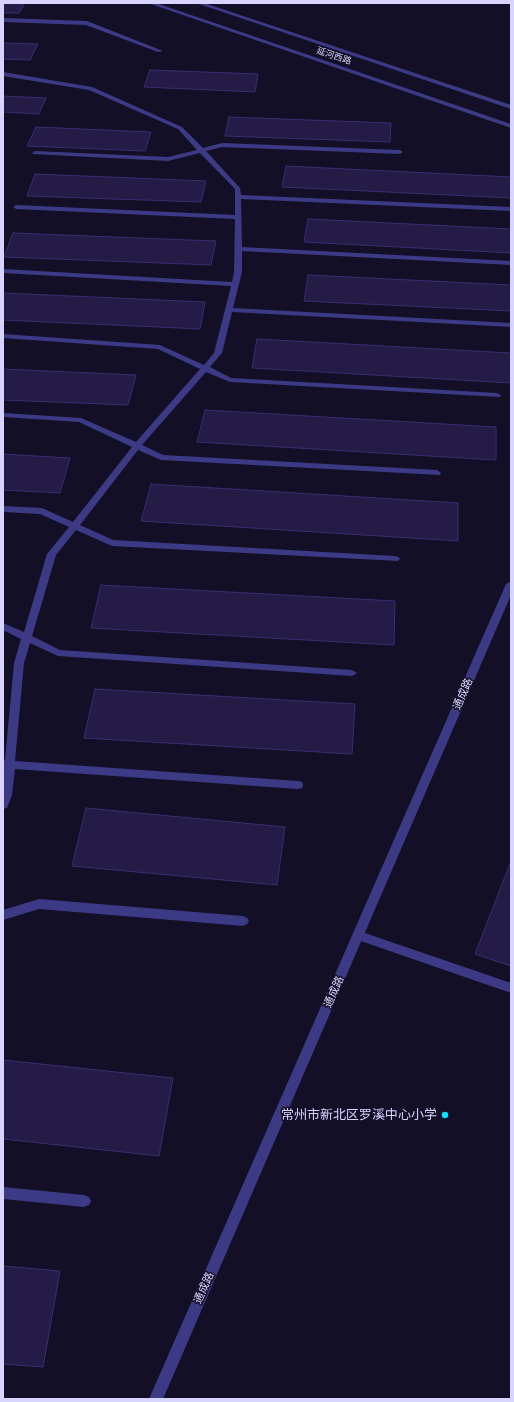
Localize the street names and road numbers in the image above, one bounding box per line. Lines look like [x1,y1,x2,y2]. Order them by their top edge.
street label: 延河西路 [315,45,353,67]
street label: 通成路 [450,676,476,712]
street label: 通成路 [321,974,347,1010]
street label: 通成路 [191,1270,217,1306]

